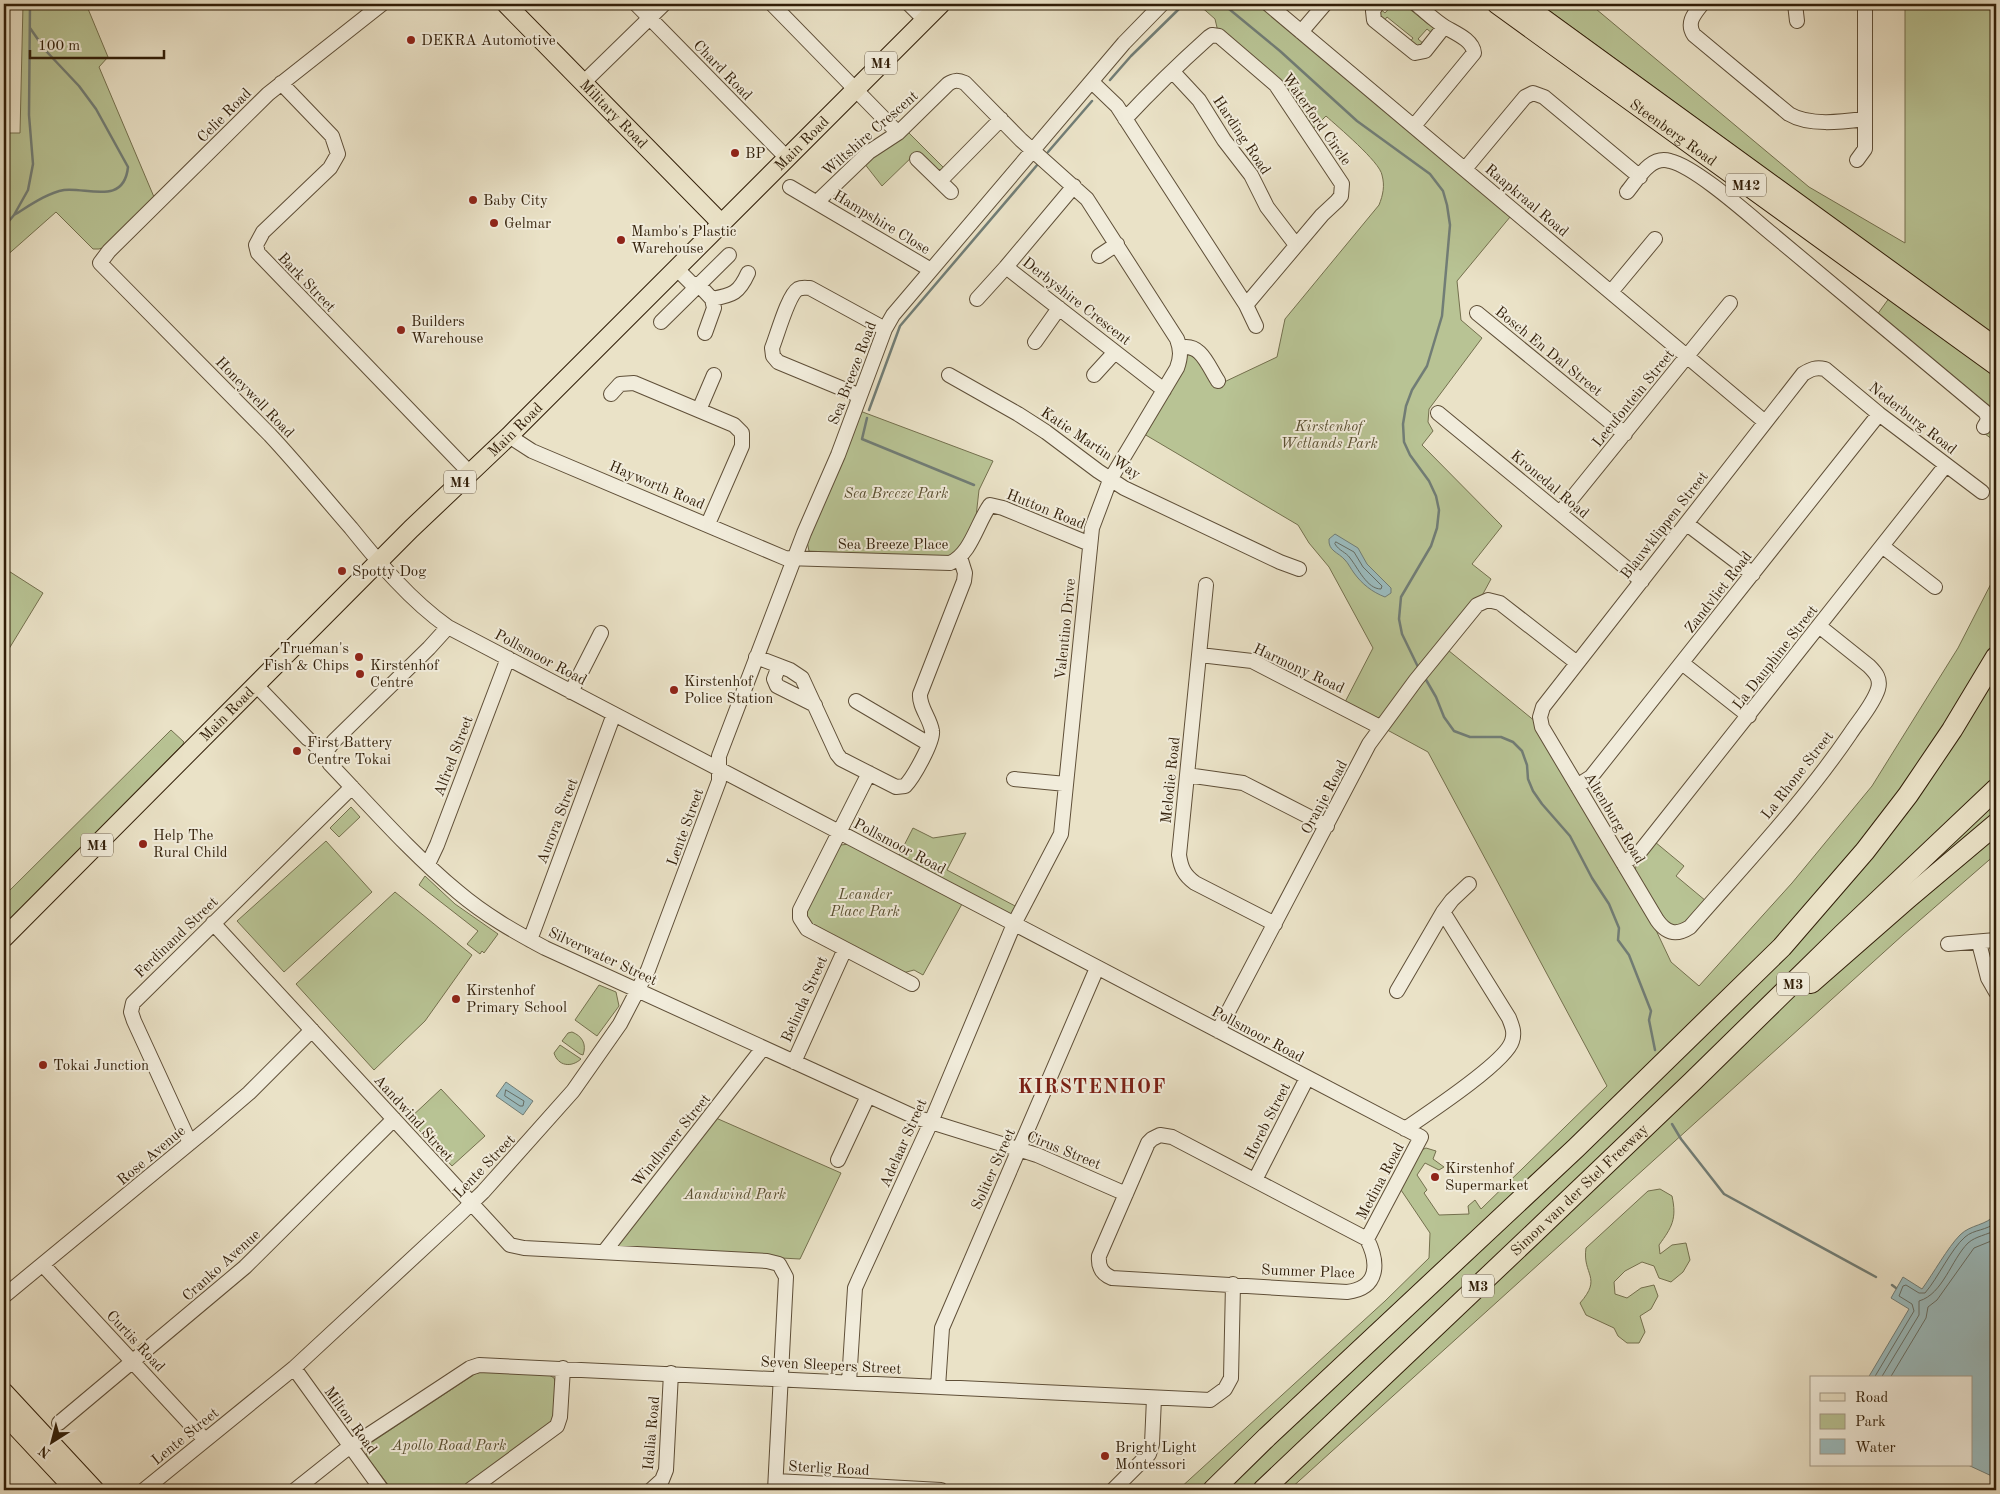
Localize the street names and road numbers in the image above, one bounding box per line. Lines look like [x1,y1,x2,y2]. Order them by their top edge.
street label: Chard Road [690,38,754,104]
road number: M4 [865,52,897,74]
street label: Waterford Circle [1278,71,1353,169]
street label: Military Road [576,78,650,152]
street label: Celie Road [195,86,255,146]
street label: Wiltshire Crescent [820,89,922,180]
street label: Harding Road [1209,94,1273,178]
street label: Steenberg Road [1626,97,1719,170]
street label: Main Road [773,114,833,174]
street label: Raapkraal Road [1481,162,1571,240]
road number: M42 [1726,174,1766,196]
street label: Hampshire Close [830,189,932,258]
street label: Bark Street [274,251,338,315]
street label: Derbyshire Crescent [1019,255,1133,349]
street label: Bosch En Dal Street [1492,304,1604,400]
street label: Sea Breeze Road [827,320,880,427]
street label: Leeufontein Street [1590,347,1678,451]
street label: Honeywell Road [212,355,296,441]
street label: Nederburg Road [1865,380,1959,458]
street label: Main Road [486,401,546,460]
street label: Katie Martin Way [1038,405,1143,483]
street label: Kronedal Road [1507,448,1591,522]
street label: Hayworth Road [606,459,707,513]
street label: Blauwklippen Street [1619,469,1712,582]
road number: M4 [444,471,476,494]
street label: Hutton Road [1004,488,1087,533]
street label: Sea Breeze Place [838,538,949,553]
street label: Zandvliet Road [1683,549,1756,637]
street label: Valentino Drive [1054,578,1079,681]
street label: La Dauphine Street [1731,603,1821,713]
street label: Pollsmoor Road [492,628,589,689]
street label: Harmony Road [1251,642,1346,697]
street label: Main Road [198,685,258,745]
street label: Alfred Street [432,714,477,799]
street label: La Rhone Street [1759,729,1837,823]
street label: Melodie Road [1159,736,1184,824]
street label: Oranje Road [1300,758,1351,837]
street label: Altenburg Road [1581,771,1647,867]
street label: Aurora Street [535,777,582,867]
street label: Lente Street [665,787,707,868]
street label: Pollsmoor Road [851,817,948,878]
road number: M4 [81,834,113,856]
street label: Ferdinand Street [132,895,222,981]
street label: Silverwater Street [545,926,659,989]
street label: Belinda Street [780,954,831,1045]
road number: M3 [1777,972,1809,996]
street label: Pollsmoor Road [1209,1005,1306,1066]
street label: Aandwind Street [370,1073,455,1165]
street label: Horeb Street [1243,1081,1294,1162]
street label: Windhover Street [630,1092,714,1190]
street label: Adelaar Street [878,1097,931,1190]
street label: Simon van der Stel Freeway [1509,1122,1652,1260]
street label: Rose Avenue [115,1124,189,1189]
street label: Soliter Street [970,1127,1019,1212]
street label: Cirus Street [1024,1130,1103,1173]
street label: Lente Street [451,1133,519,1201]
street label: Medina Road [1355,1141,1408,1223]
street label: Cranko Avenue [180,1227,264,1305]
street label: Summer Place [1261,1263,1355,1282]
road number: M3 [1462,1274,1494,1298]
street label: Curtis Road [103,1309,167,1376]
street label: Seven Sleepers Street [760,1355,902,1378]
street label: Milton Road [320,1384,379,1457]
street label: Idalia Road [642,1395,663,1471]
street label: Lente Street [150,1406,222,1469]
street label: Sterlig Road [788,1460,870,1479]

